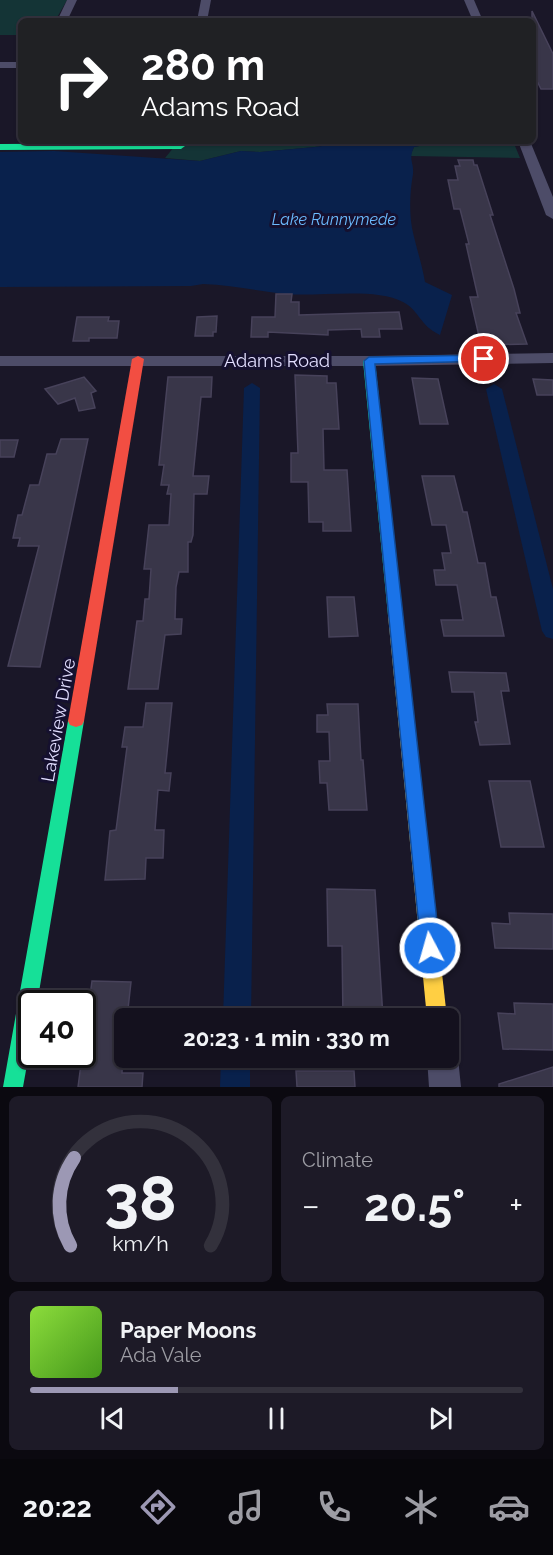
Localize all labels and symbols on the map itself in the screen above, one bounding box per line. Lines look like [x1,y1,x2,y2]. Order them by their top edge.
water label: Lake Runnymede [272,210,397,229]
pin [458,333,509,384]
street label: Adams Road [224,350,330,371]
street label: Lakeview Drive [37,656,79,783]
position arrow [398,916,462,980]
speed limit sign: 40 [18,990,96,1068]

